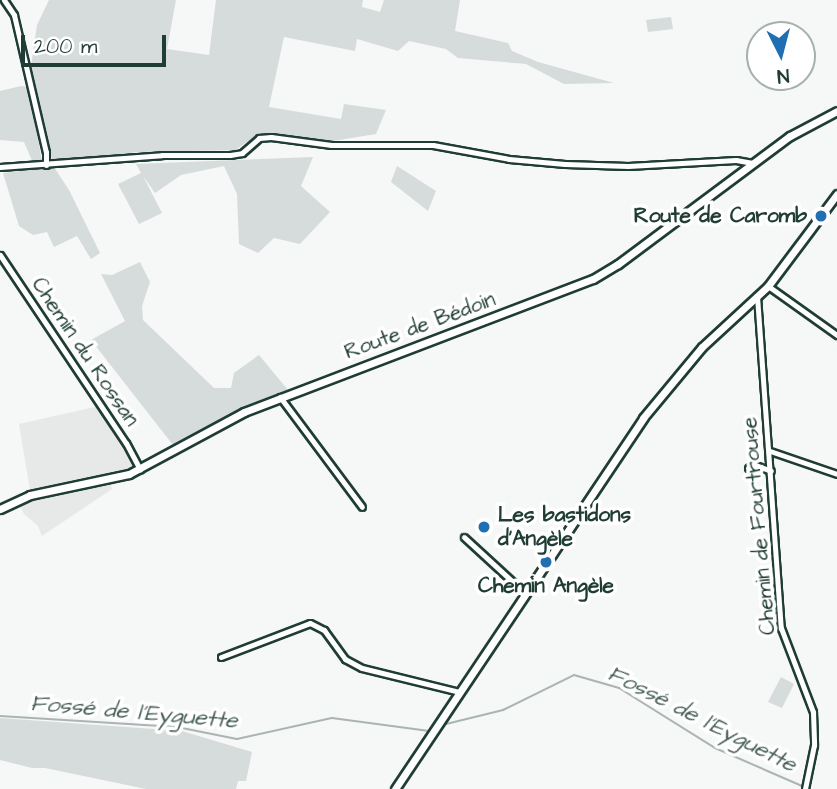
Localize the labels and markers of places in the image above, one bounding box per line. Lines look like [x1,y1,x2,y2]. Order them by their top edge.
place label: Route de Caromb [634,203,807,229]
marker: Route de Caromb [813,208,829,224]
place label: Les bastidons d'Angèle [498,502,631,552]
marker: Les bastidons d'Angèle [476,519,492,535]
marker: Chemin Angèle [538,554,554,570]
place label: Chemin Angèle [478,573,614,599]

